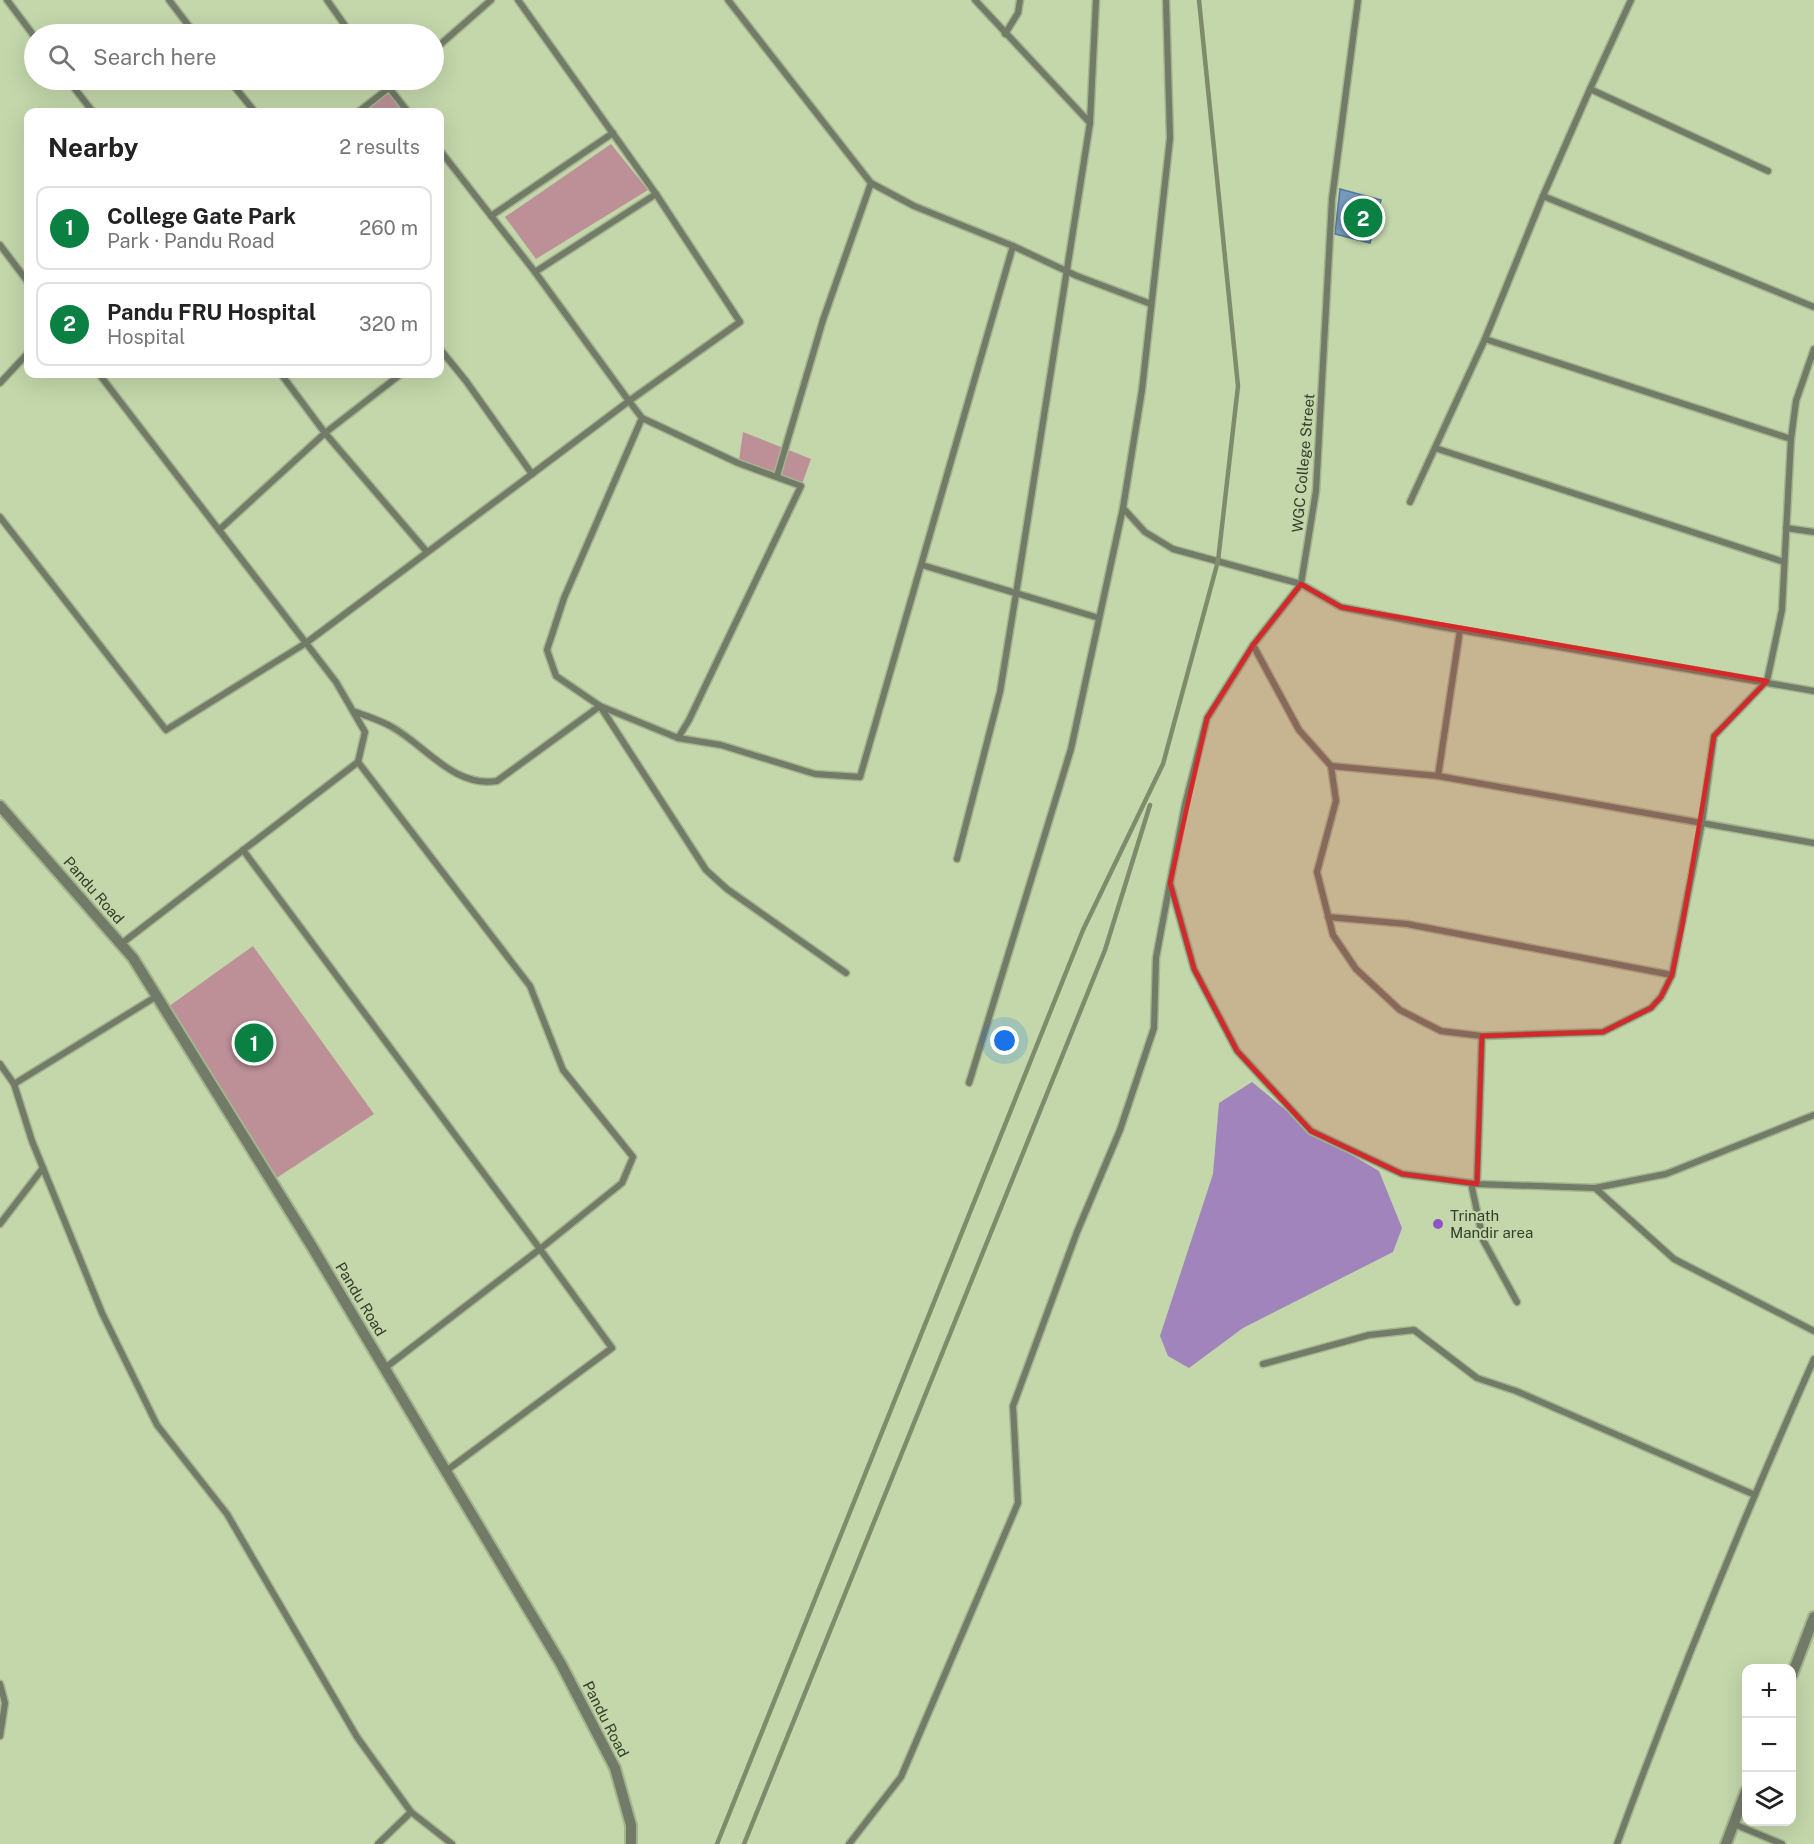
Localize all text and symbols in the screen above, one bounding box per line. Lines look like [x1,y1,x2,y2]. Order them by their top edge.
search box [24,24,444,90]
icon: search [45,41,78,74]
text: Search here [93,44,217,70]
text: Nearby [48,132,138,163]
text: 2 results [339,135,420,159]
pin: 2 [1344,196,1382,240]
text: College Gate Park [107,203,296,229]
text: 1 [65,216,74,240]
text: 260 m [359,216,418,240]
text: Park · Pandu Road [107,229,275,253]
text: Pandu FRU Hospital [107,299,316,325]
text: 2 [63,312,76,336]
text: 320 m [359,312,418,336]
text: Hospital [107,325,185,349]
street label: WGC College Street [1288,393,1318,533]
street label: Pandu Road [60,853,128,927]
pin: 1 [234,1020,274,1066]
your location [990,1026,1019,1055]
place label: Trinath Mandir area [1450,1207,1533,1241]
marker: Trinath Mandir area [1431,1217,1445,1231]
street label: Pandu Road [332,1259,390,1339]
map controls [1742,1664,1796,1826]
button: + [1742,1664,1796,1718]
street label: Pandu Road [580,1678,632,1760]
button: − [1742,1718,1796,1772]
button: layers [1742,1772,1796,1826]

